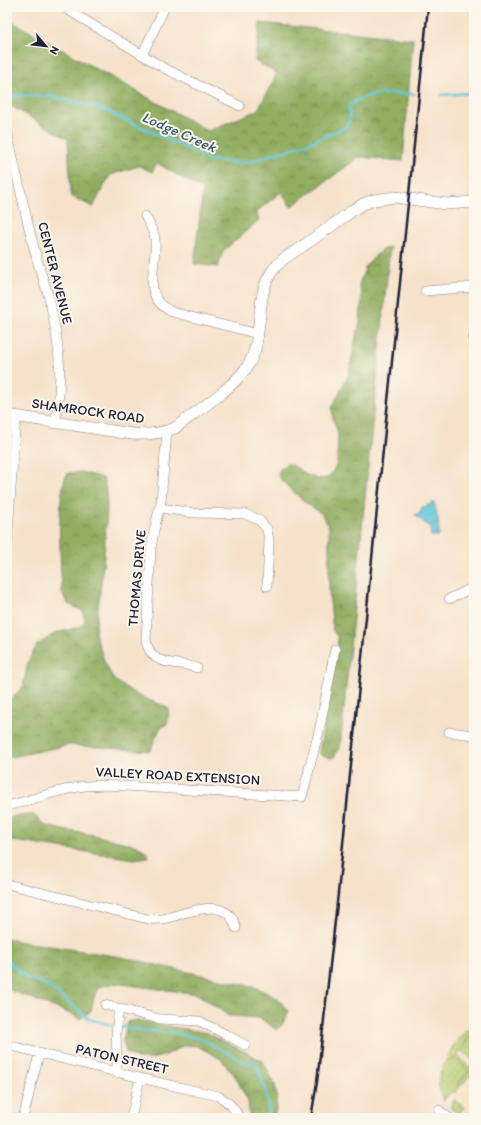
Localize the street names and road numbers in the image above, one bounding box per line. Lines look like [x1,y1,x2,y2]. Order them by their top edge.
street label: CENTER AVENUE [34,220,76,326]
street label: SHAMROCK ROAD [31,395,146,427]
street label: THOMAS DRIVE [124,529,150,627]
street label: VALLEY ROAD EXTENSION [95,763,261,789]
street label: PATON STREET [74,1040,170,1078]

